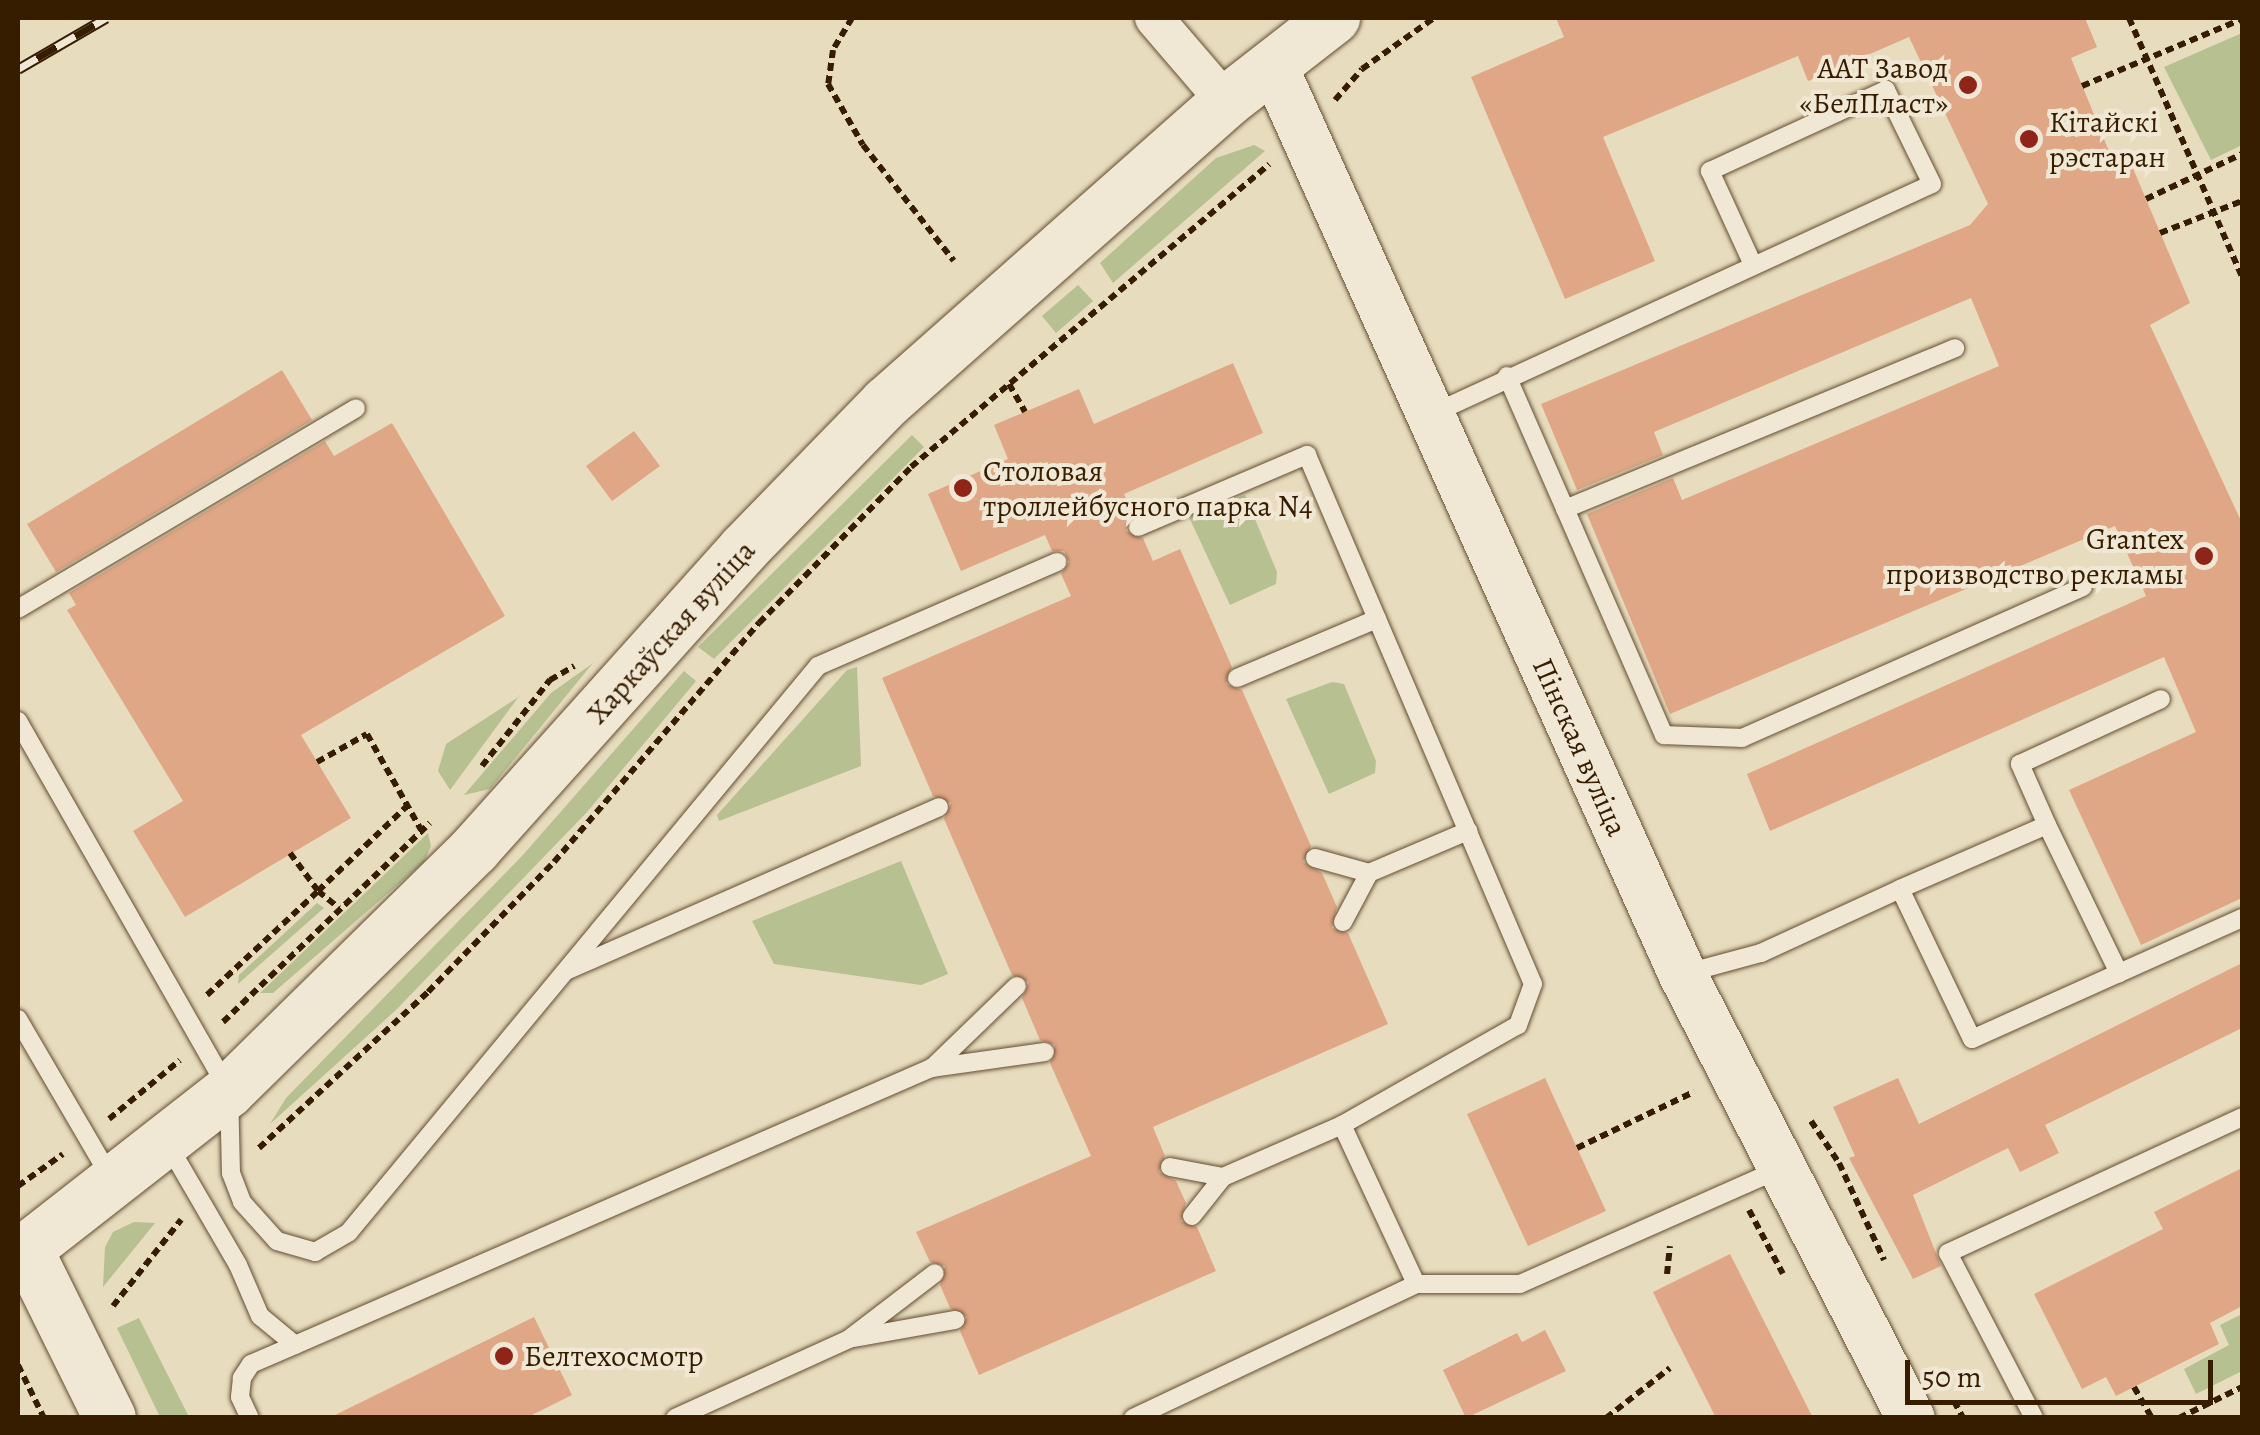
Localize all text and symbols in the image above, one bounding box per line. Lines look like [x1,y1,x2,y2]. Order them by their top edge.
place label: ААТ Завод «БелПласт» [1800,50,1948,120]
marker: ААТ Завод «БелПласт» [1957,74,1979,96]
place label: Кітайскі рэстаран [2049,104,2166,174]
marker: Кітайскі рэстаран [2018,128,2040,150]
place label: Столовая троллейбусного парка N4 [983,453,1313,524]
marker: Столовая троллейбусного парка N4 [952,477,974,499]
place label: Grantex производство рекламы [1886,521,2184,592]
street label: Харкаўская вуліца [579,533,763,731]
marker: Grantex производство рекламы [2193,545,2215,567]
street label: Пінская вуліца [1525,652,1635,842]
place label: Белтехосмотр [524,1338,704,1374]
scale bar [1910,1340,2218,1402]
marker: Белтехосмотр [493,1345,515,1367]
text: 50 m [1922,1357,1982,1397]

